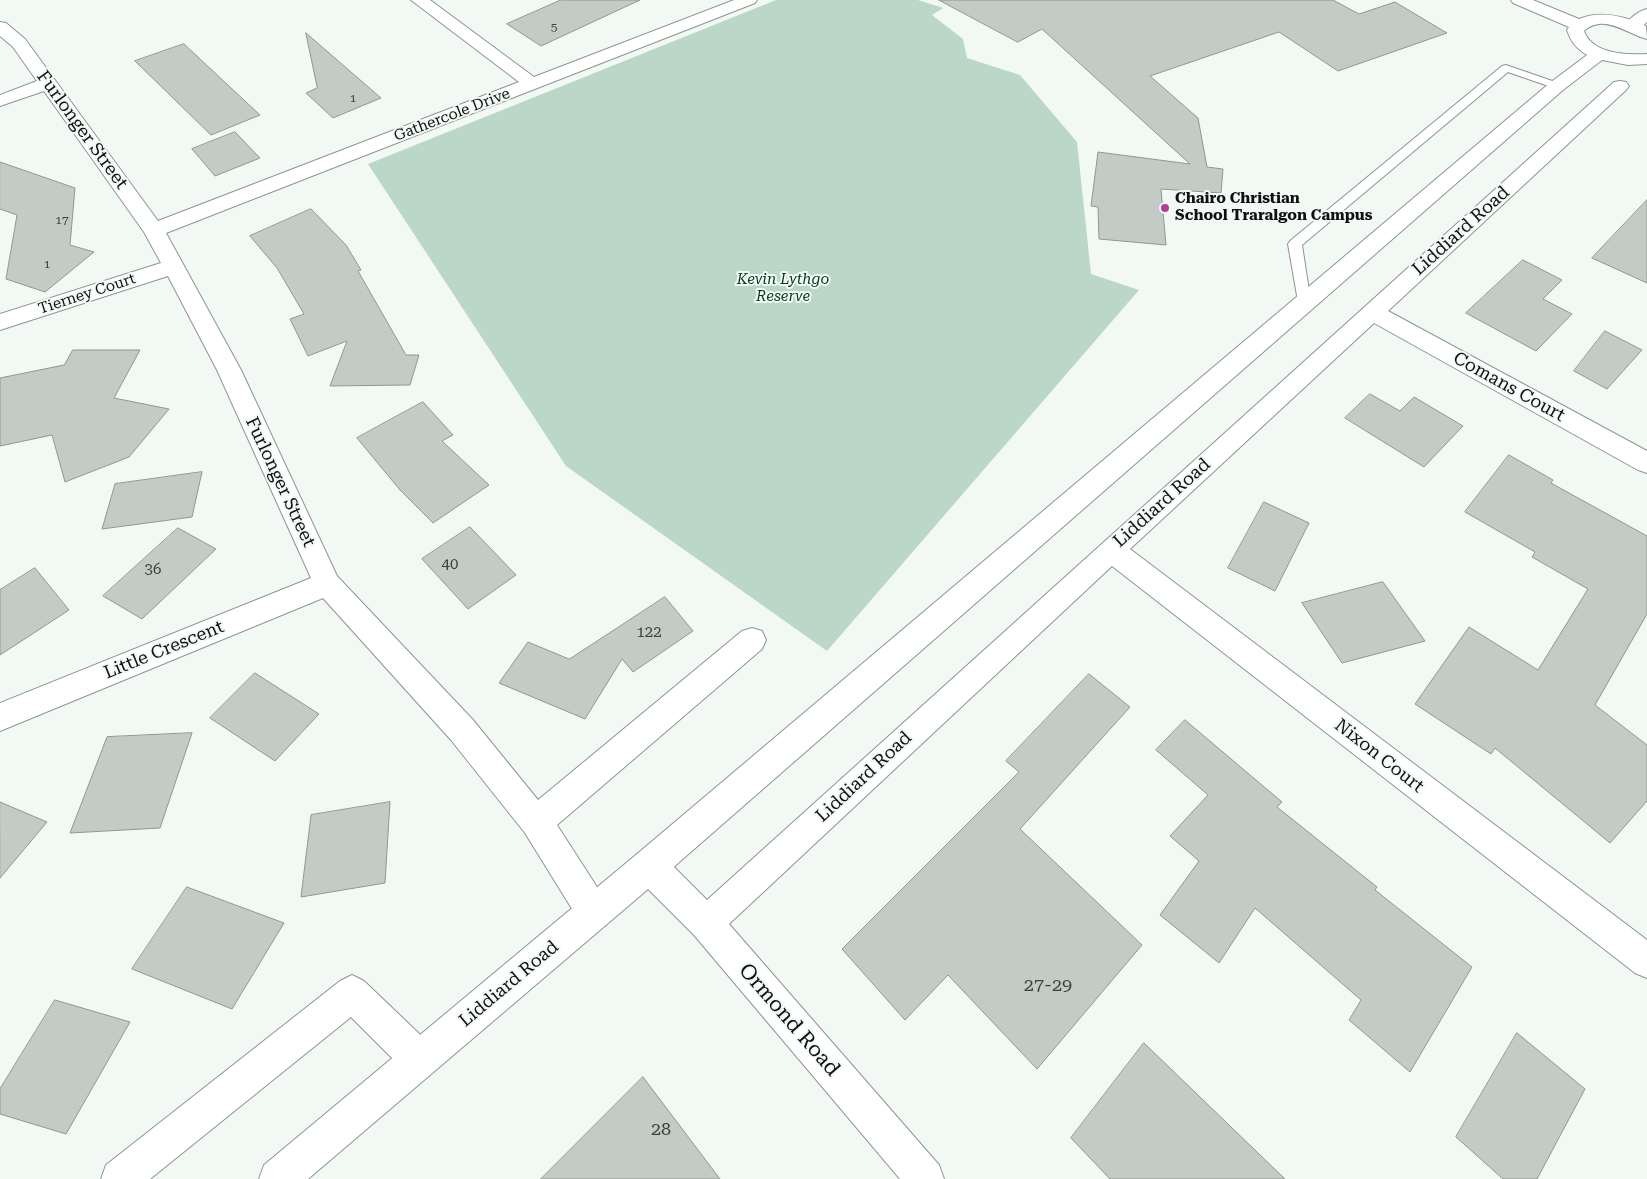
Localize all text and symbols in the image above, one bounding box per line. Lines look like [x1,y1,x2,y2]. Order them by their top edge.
house number: 5 [551,20,557,34]
street label: Furlonger Street [32,67,132,193]
street label: Gathercole Drive [391,85,513,145]
house number: 1 [350,91,356,105]
street label: Liddiard Road [1408,182,1514,280]
place label: Chairo Christian School Traralgon Campus [1175,190,1372,225]
marker: Chairo Christian School Traralgon Campus [1159,202,1171,214]
house number: 17 [55,213,69,227]
house number: 1 [44,257,50,271]
street label: Tierney Court [36,270,138,318]
park label: Kevin Lythgo Reserve [737,271,829,306]
street label: Comans Court [1449,347,1569,427]
street label: Furlonger Street [240,414,320,550]
street label: Liddiard Road [1109,454,1215,552]
house number: 40 [442,556,458,574]
house number: 36 [145,561,161,579]
street label: Little Crescent [101,616,227,684]
house number: 122 [636,624,662,642]
street label: Nixon Court [1330,714,1428,798]
street label: Liddiard Road [812,727,916,827]
street label: Liddiard Road [455,936,563,1032]
street label: Ormond Road [733,958,845,1082]
house number: 27-29 [1024,975,1072,997]
house number: 28 [651,1119,671,1141]

